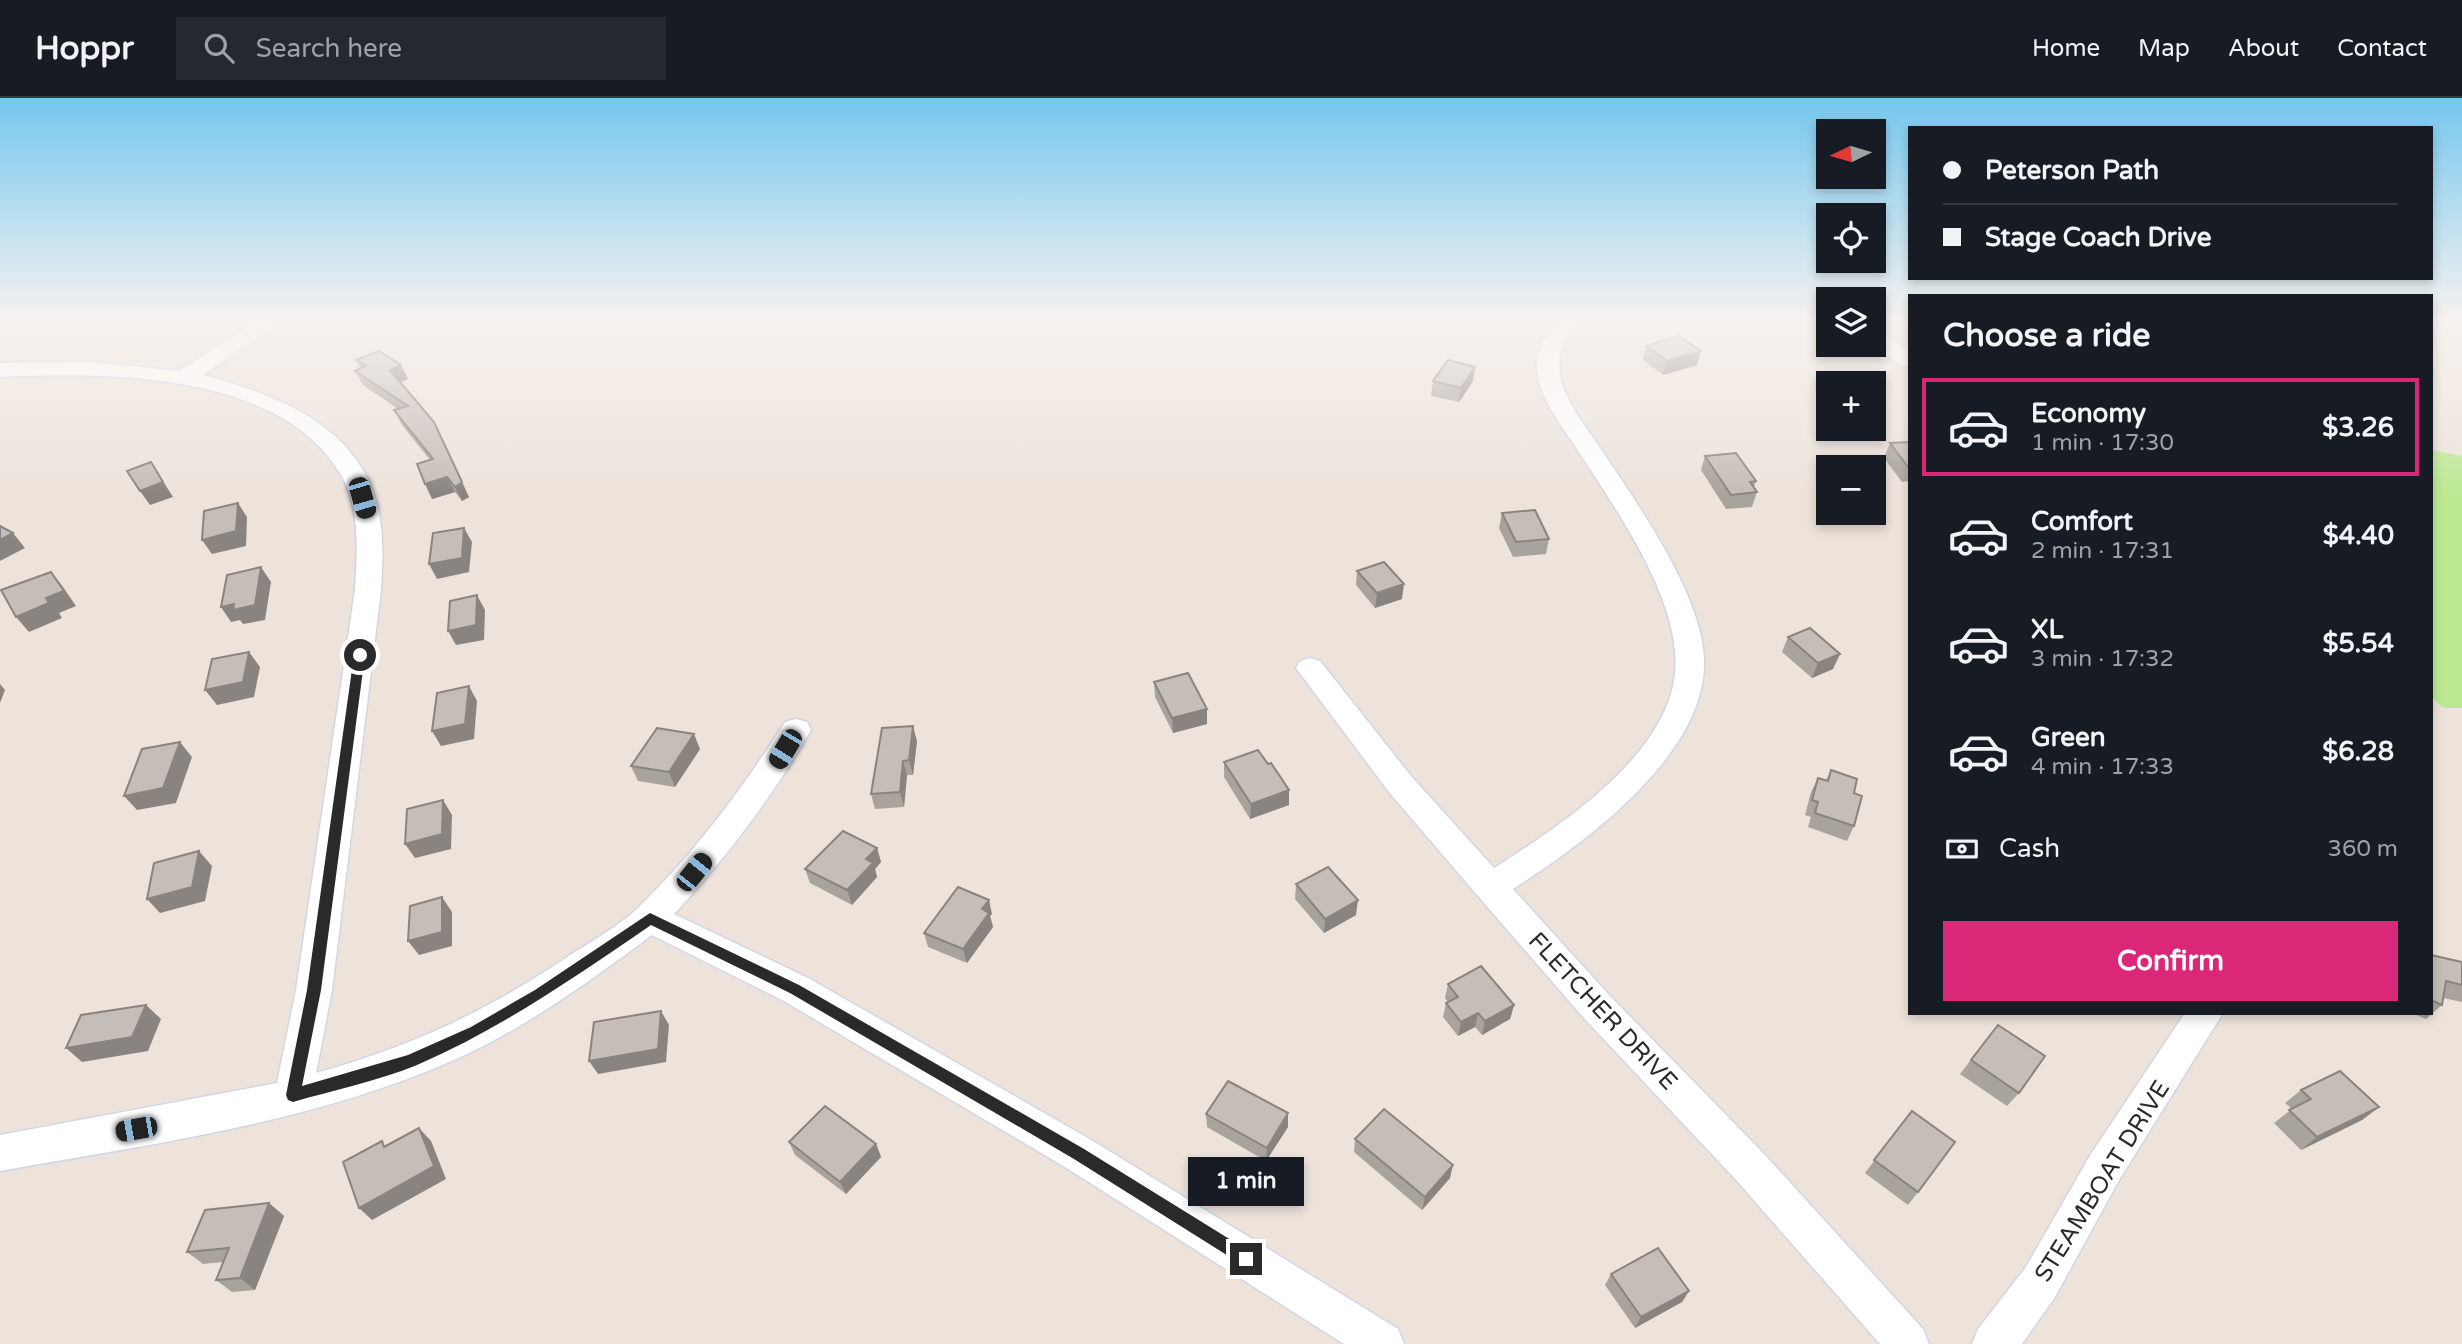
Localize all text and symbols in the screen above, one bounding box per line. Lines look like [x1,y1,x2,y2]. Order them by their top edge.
search box [176,17,666,80]
text: Hoppr [35,29,134,68]
icon: search [200,29,238,67]
text: Search here [256,33,402,64]
text: Home [2032,34,2100,63]
text: Map [2138,34,2190,63]
text: About [2228,34,2299,63]
text: Contact [2337,34,2427,63]
north arrow [1816,119,1886,189]
map controls [1816,119,1886,525]
text: Peterson Path [1985,155,2159,186]
button: locate [1816,203,1886,273]
text: Stage Coach Drive [1985,222,2211,253]
button: layers [1816,287,1886,357]
text: Choose a ride [1943,317,2150,355]
button: + [1816,371,1886,441]
icon: car [1947,396,2010,459]
text: Economy [2031,398,2146,429]
text: $3.26 [2322,412,2394,443]
text: 1 min · 17:30 [2031,429,2174,457]
button: − [1816,455,1886,525]
car [347,475,378,521]
icon: car [1947,504,2010,567]
text: Comfort [2031,506,2133,537]
text: $4.40 [2323,520,2394,551]
text: 2 min · 17:31 [2031,537,2174,565]
icon: car [1947,612,2010,675]
text: XL [2031,614,2063,645]
text: $5.54 [2322,628,2394,659]
route start [344,639,376,671]
text: 3 min · 17:32 [2031,645,2174,673]
icon: car [1947,720,2010,783]
text: Green [2031,722,2106,753]
car [766,726,805,772]
text: $6.28 [2322,736,2394,767]
text: 4 min · 17:33 [2031,753,2174,781]
icon: cash [1943,830,1981,868]
text: Cash [1999,833,2060,864]
text: 360 m [2328,835,2398,863]
car [673,849,716,895]
button: Confirm [1943,921,2398,1001]
street label: FLETCHER DRIVE [1522,926,1683,1096]
street label: STEAMBOAT DRIVE [2029,1075,2176,1287]
car [114,1115,159,1143]
callout: 1 min [1188,1158,1304,1206]
text: 1 min [1215,1167,1277,1195]
route end [1230,1243,1262,1275]

